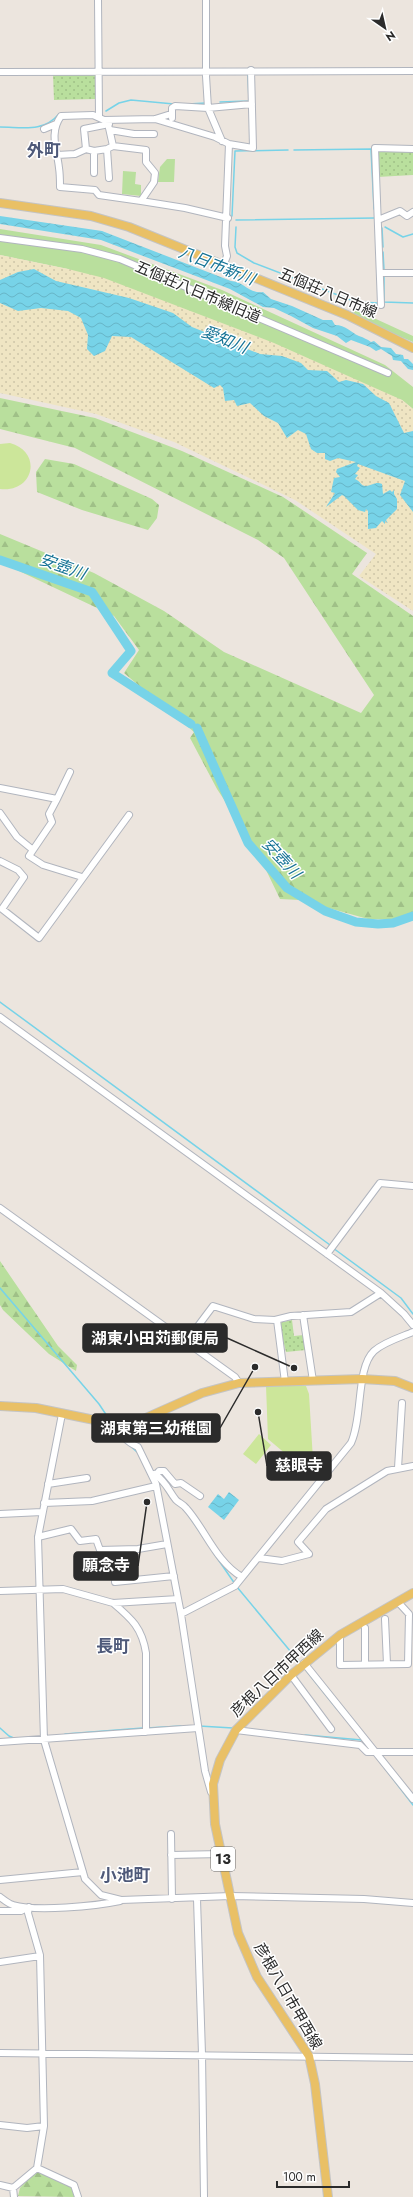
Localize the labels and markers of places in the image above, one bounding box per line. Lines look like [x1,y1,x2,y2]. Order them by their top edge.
callout: 湖東小田苅郵便局 [83,1324,227,1352]
callout: 湖東第三幼稚園 [92,1414,220,1442]
callout: 慈眼寺 [267,1452,331,1480]
callout: 願念寺 [74,1552,138,1580]

